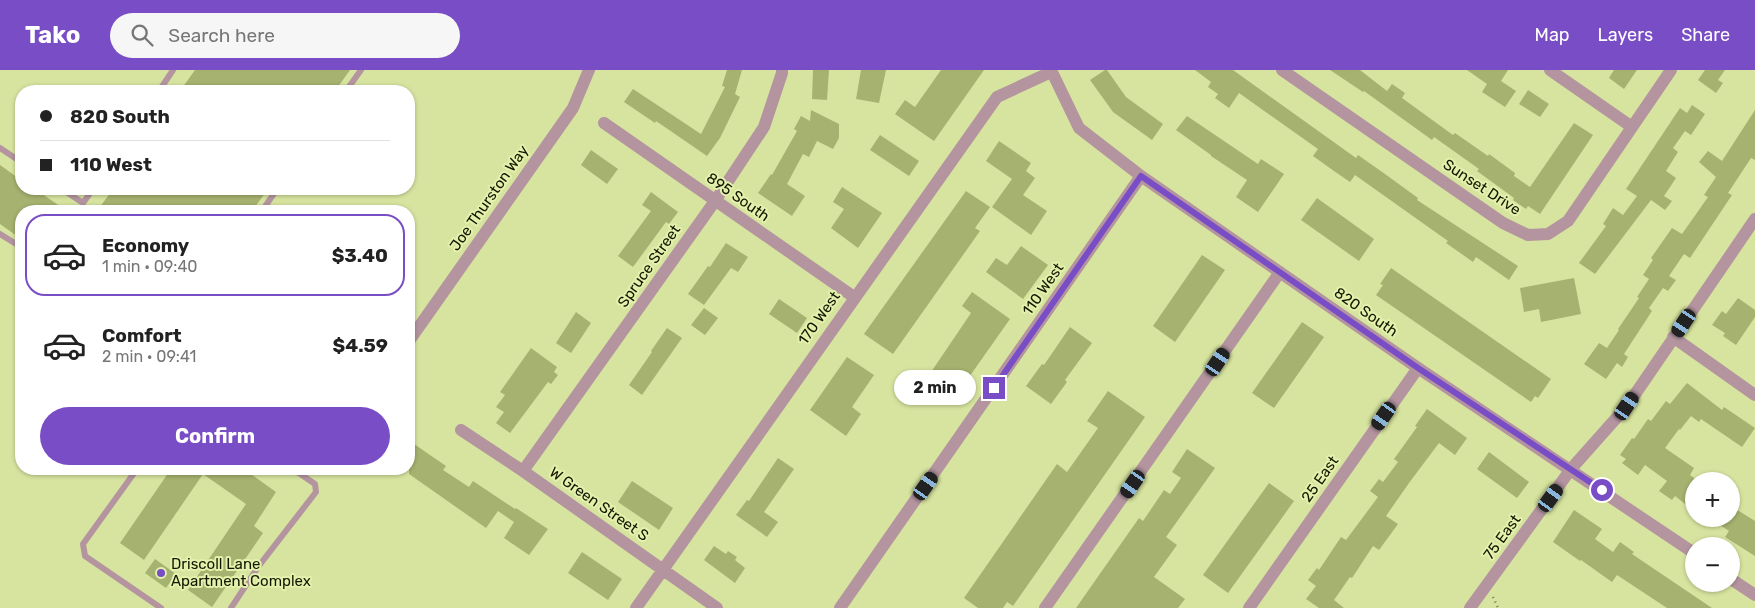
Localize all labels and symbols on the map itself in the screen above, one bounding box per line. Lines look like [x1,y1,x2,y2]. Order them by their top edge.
street label: Joe Thurston Way [446,142,532,254]
street label: Sunset Drive [1440,155,1524,219]
street label: 895 South [703,169,773,225]
street label: Spruce Street [614,221,684,311]
street label: 110 West [1019,259,1067,318]
street label: 820 South [1331,284,1401,340]
street label: 170 West [794,288,844,348]
car [1669,306,1698,340]
car [1203,345,1232,379]
callout: 2 min [894,370,976,406]
route end [983,377,1005,399]
car [1612,389,1641,423]
car [1369,399,1398,433]
street label: 25 East [1298,452,1342,506]
street label: W Green Street S [546,463,652,545]
car [1118,467,1147,501]
car [911,469,940,503]
route start [1591,479,1613,501]
car [1536,481,1565,515]
street label: 75 East [1480,511,1524,563]
place label: Driscoll Lane Apartment Complex [171,555,311,590]
marker: Driscoll Lane Apartment Complex [155,567,167,579]

